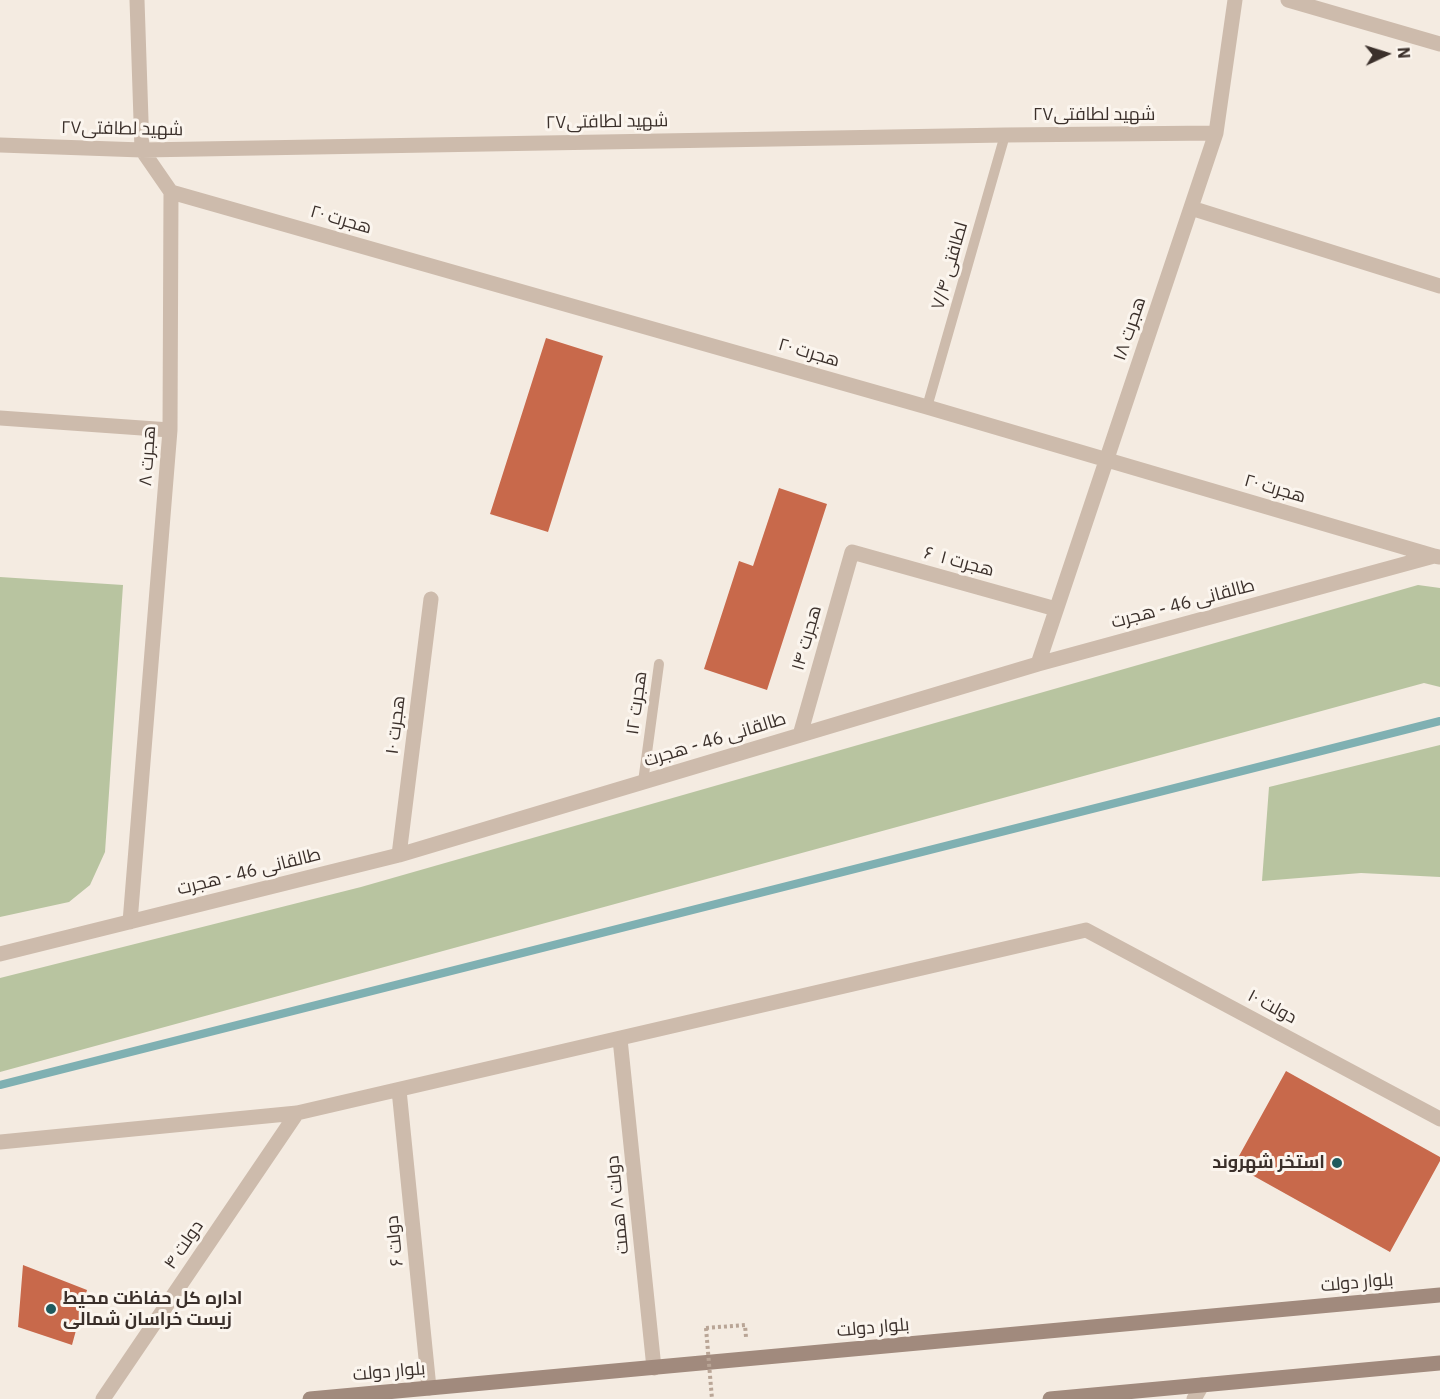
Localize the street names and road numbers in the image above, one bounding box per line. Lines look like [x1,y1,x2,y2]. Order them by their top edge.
street label: شهید لطافتی۲۷ [1033,104,1155,126]
street label: شهید لطافتی۲۷ [546,110,668,134]
street label: شهید لطافتی۲۷ [61,117,183,141]
street label: هجرت ۲۰ [308,201,374,239]
street label: لطافتی ۷/۴ [927,220,973,312]
street label: هجرت ۱۸ [1109,294,1151,364]
street label: هجرت ۲۰ [776,334,842,372]
street label: هجرت ۸ [135,425,161,487]
street label: هجرت ۲۰ [1242,470,1308,508]
street label: هجرت ۱ ‍ ۶ [922,542,996,582]
street label: طالقانی 46 - هجرت [1109,574,1257,634]
street label: هجرت ۱۴ [787,603,827,673]
street label: هجرت ۱۲ [622,670,652,736]
street label: هجرت ۱۰ [382,694,410,756]
street label: طالقانی 46 - هجرت [641,708,789,772]
street label: طالقانی 46 - هجرت [175,844,323,900]
street label: دولت ۱۰ [1244,985,1300,1029]
street label: دولت ۸ همت [602,1155,634,1255]
street label: دولت ۶ [382,1215,408,1267]
street label: دولت ۴ [160,1216,208,1274]
street label: بلوار دولت [1320,1269,1394,1297]
street label: بلوار دولت [836,1314,910,1342]
street label: بلوار دولت [352,1358,426,1386]

